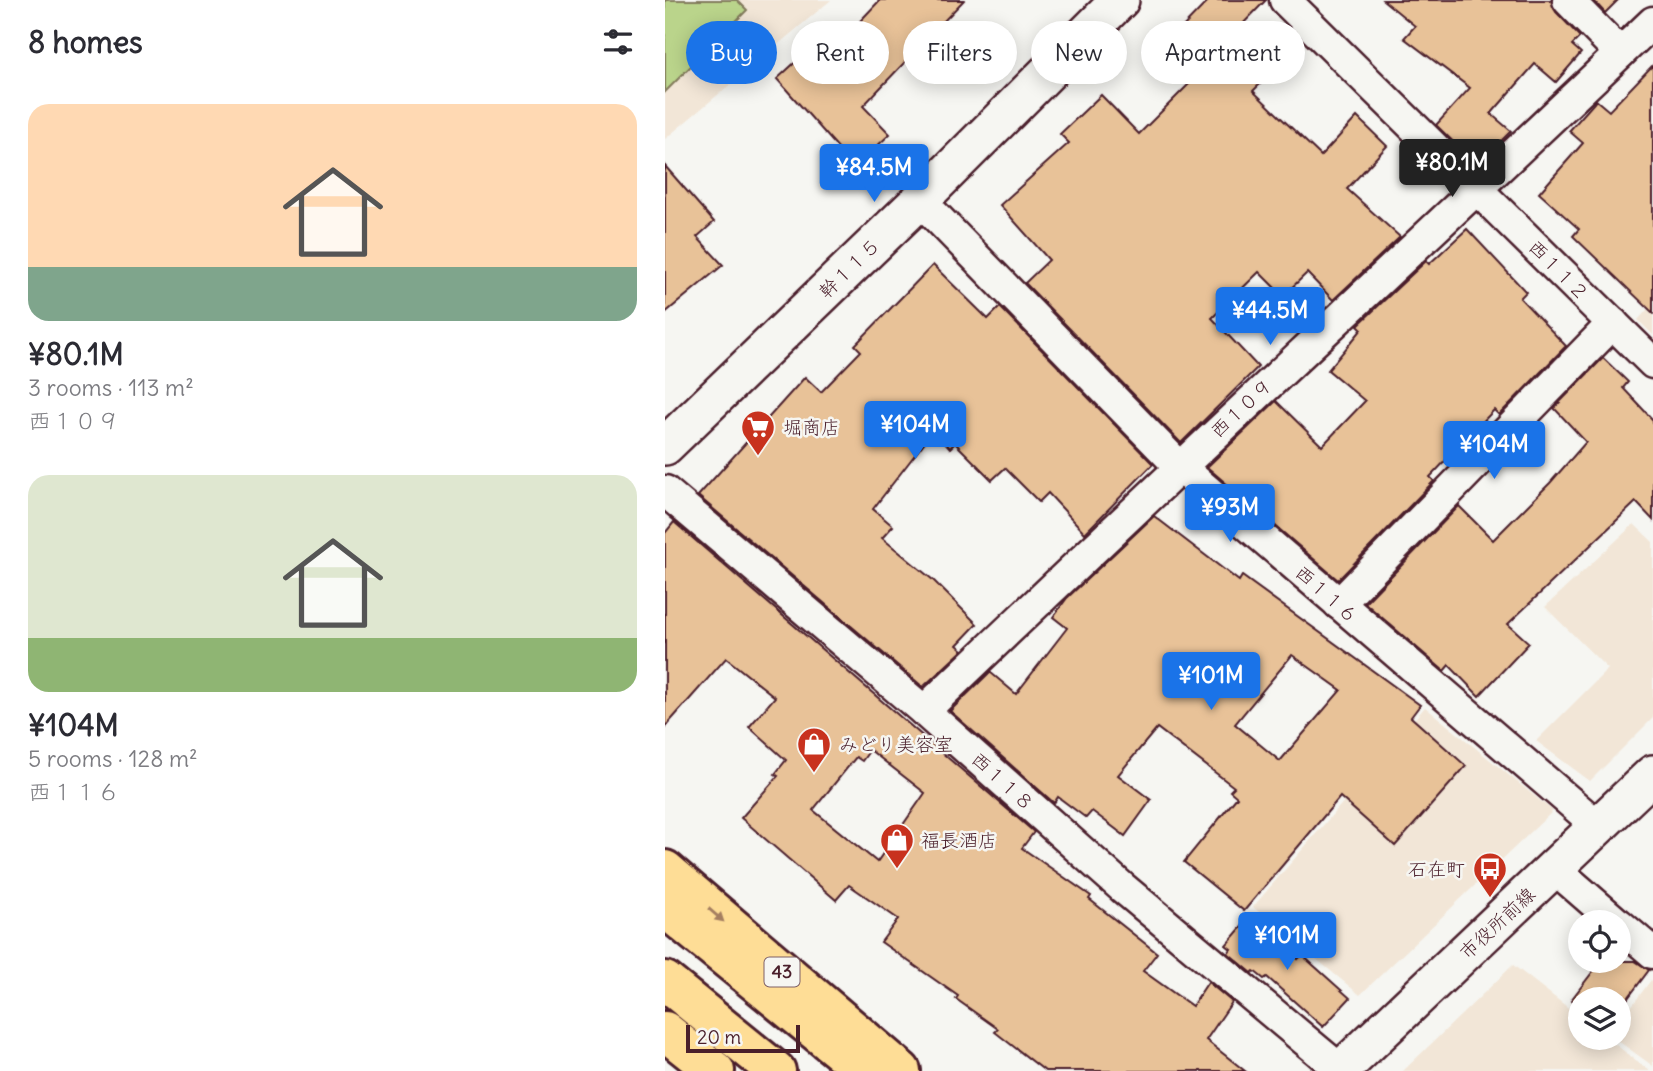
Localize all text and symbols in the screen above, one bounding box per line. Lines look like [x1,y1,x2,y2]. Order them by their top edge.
chip: Buy [686,21,777,84]
chip: Rent [791,21,889,84]
chip: Filters [903,21,1017,84]
chip: New [1031,21,1127,84]
chip: Apartment [1141,21,1305,84]
text: 8 homes [28,23,143,61]
icon: filters [599,23,637,61]
pin: ¥80.1M [1395,140,1509,199]
pin: ¥84.5M [817,144,931,204]
text: ¥80.1M [1415,147,1489,176]
icon: home [270,149,396,275]
text: ¥84.5M [836,152,912,181]
street label: 幹１１５ [813,233,885,303]
street label: 西１１２ [1524,235,1594,305]
pin: ¥44.5M [1213,288,1327,347]
text: ¥44.5M [1232,295,1308,324]
text: ¥80.1M [28,335,124,373]
text: 3 rooms · 113 m² [28,373,194,402]
street label: 西１０９ [1205,373,1277,443]
pin: ¥104M [866,402,964,461]
text: 西１０９ [28,406,120,435]
supermarket icon: 堀商店 [739,408,777,457]
text: ¥104M [880,409,950,438]
place label: 堀商店 [783,415,840,439]
pin: ¥104M [1445,421,1543,481]
text: ¥104M [1459,429,1529,458]
pin: ¥93M [1189,484,1271,544]
text: ¥93M [1201,492,1259,521]
icon: home [270,520,396,646]
street label: 西１１６ [1290,560,1364,628]
pin: ¥101M [1162,652,1260,712]
text: ¥101M [1178,660,1244,689]
text: ¥104M [28,706,119,744]
shop icon: みどり美容室 [795,725,833,774]
place label: みどり美容室 [839,732,953,756]
text: 5 rooms · 128 m² [28,744,198,773]
street label: 西１１８ [967,747,1039,815]
text: 西１１６ [28,777,120,806]
shop icon: 福長酒店 [878,821,916,870]
place label: 福長酒店 [921,828,997,852]
bus stop icon: 石在町 [1471,850,1509,899]
place label: 石在町 [1408,857,1465,881]
street label: 市役所前線 [1454,882,1540,964]
one-way arrow [708,907,725,922]
map controls [1568,910,1631,1050]
button: locate [1568,910,1631,973]
pin: ¥101M [1238,912,1336,972]
text: ¥101M [1254,920,1320,949]
road number: 43 [765,958,799,987]
button: layers [1568,987,1631,1050]
scale bar [686,1022,800,1054]
text: 20 m [697,1025,741,1049]

